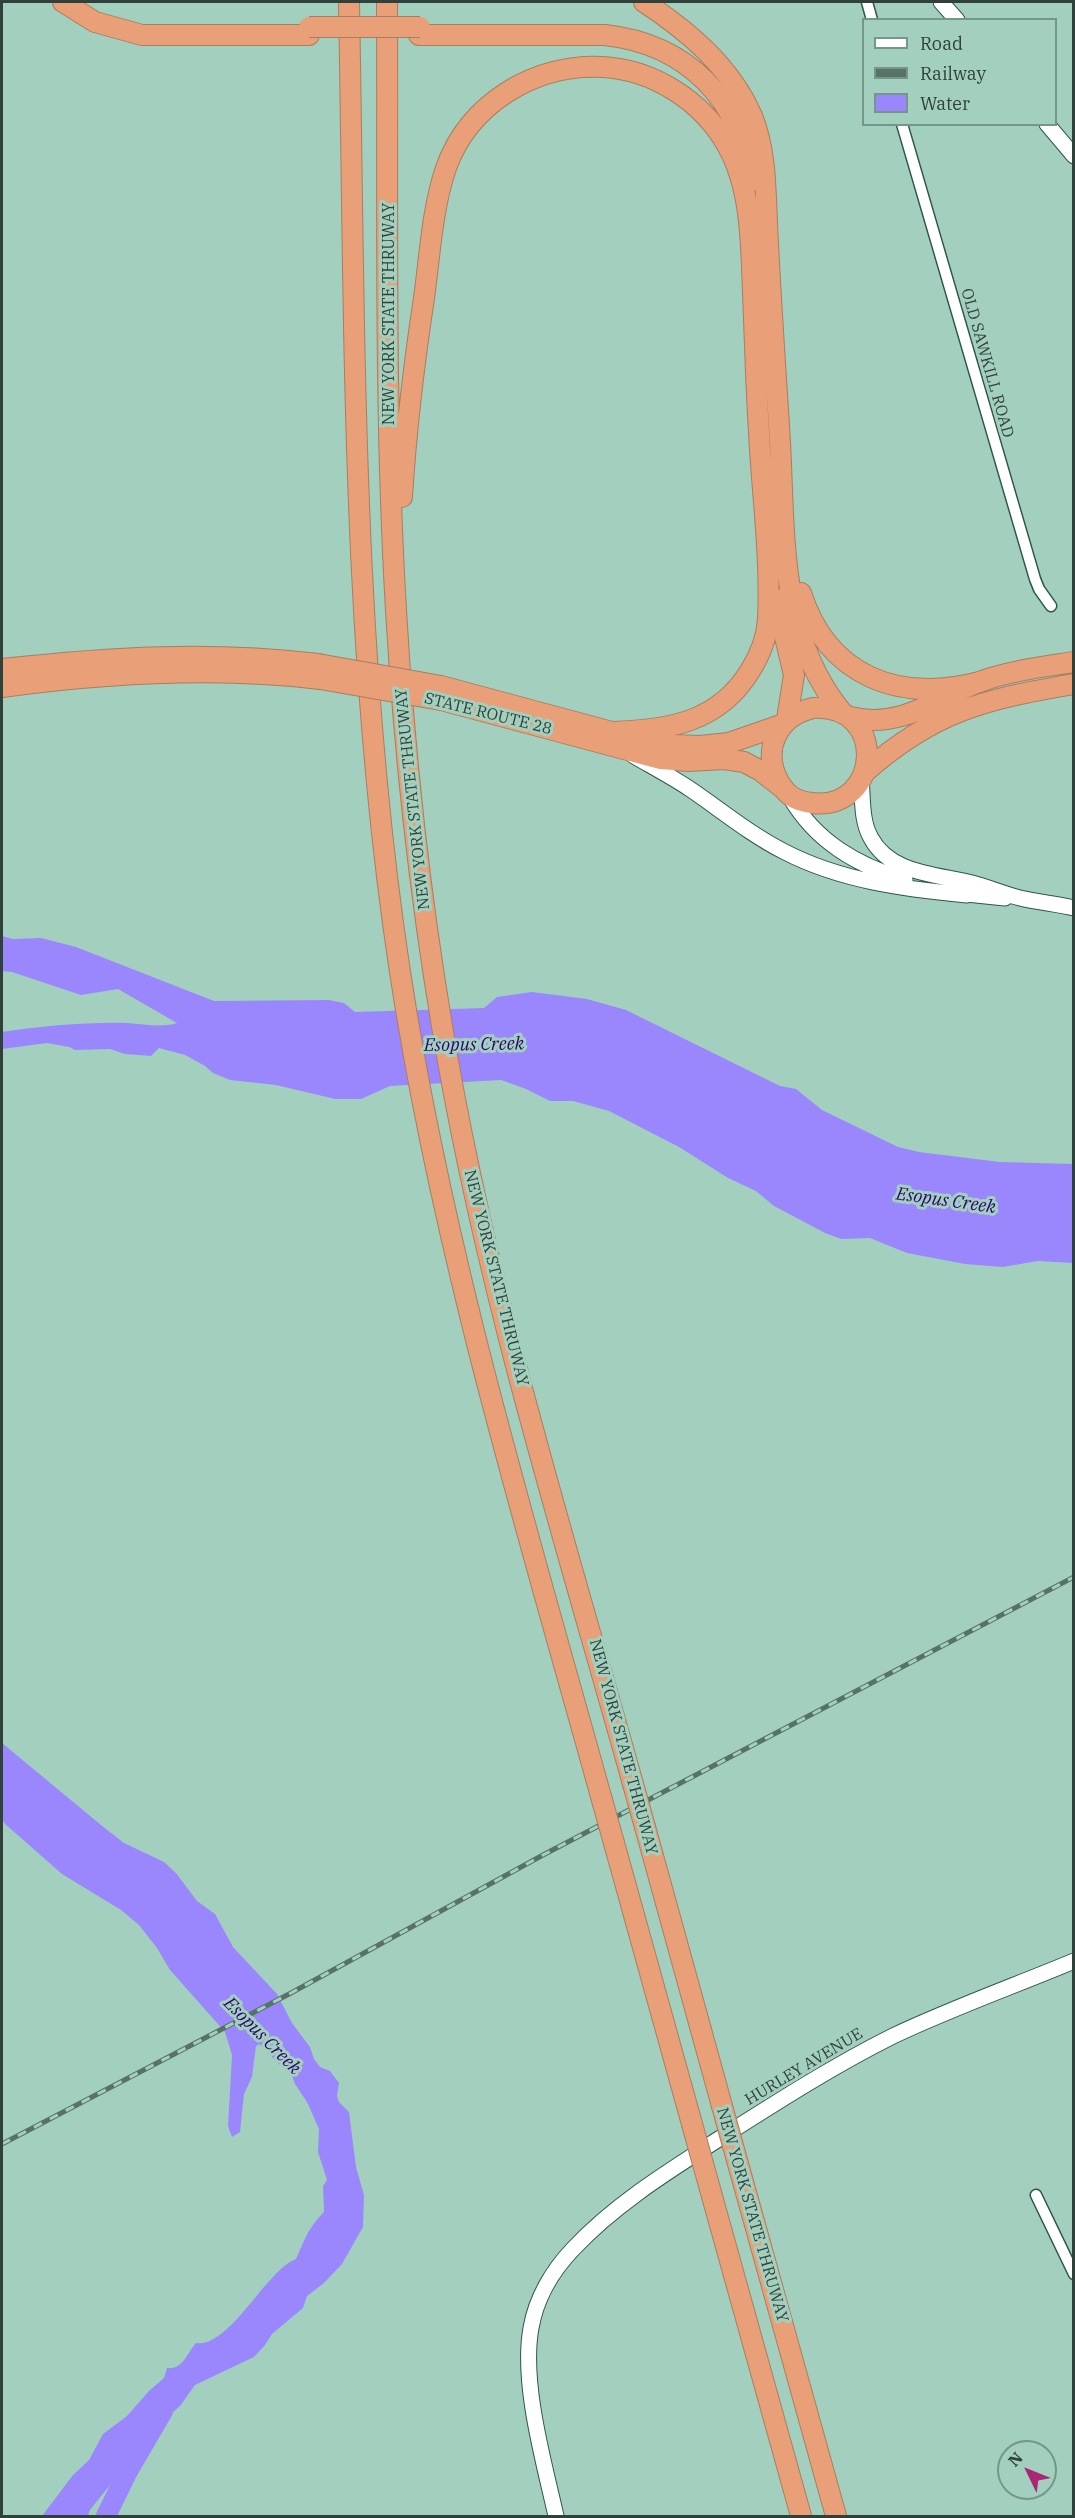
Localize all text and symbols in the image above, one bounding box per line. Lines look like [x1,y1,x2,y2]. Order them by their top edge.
legend [862,18,1057,126]
text: Road [920,32,963,55]
text: Railway [920,62,986,85]
text: Water [920,92,970,115]
street label: NEW YORK STATE THRUWAY [379,203,399,425]
street label: OLD SAWKILL ROAD [956,286,1018,440]
street label: NEW YORK STATE THRUWAY [392,687,434,911]
street label: STATE ROUTE 28 [422,689,554,739]
water label: Esopus Creek [424,1033,524,1057]
street label: NEW YORK STATE THRUWAY [460,1168,532,1388]
water label: Esopus Creek [895,1183,997,1219]
street label: NEW YORK STATE THRUWAY [585,1637,661,1857]
water label: Esopus Creek [219,1993,305,2079]
street label: HURLEY AVENUE [742,2024,866,2110]
street label: NEW YORK STATE THRUWAY [712,2105,792,2325]
north arrow [997,2440,1057,2500]
text: N [1004,2448,1027,2471]

